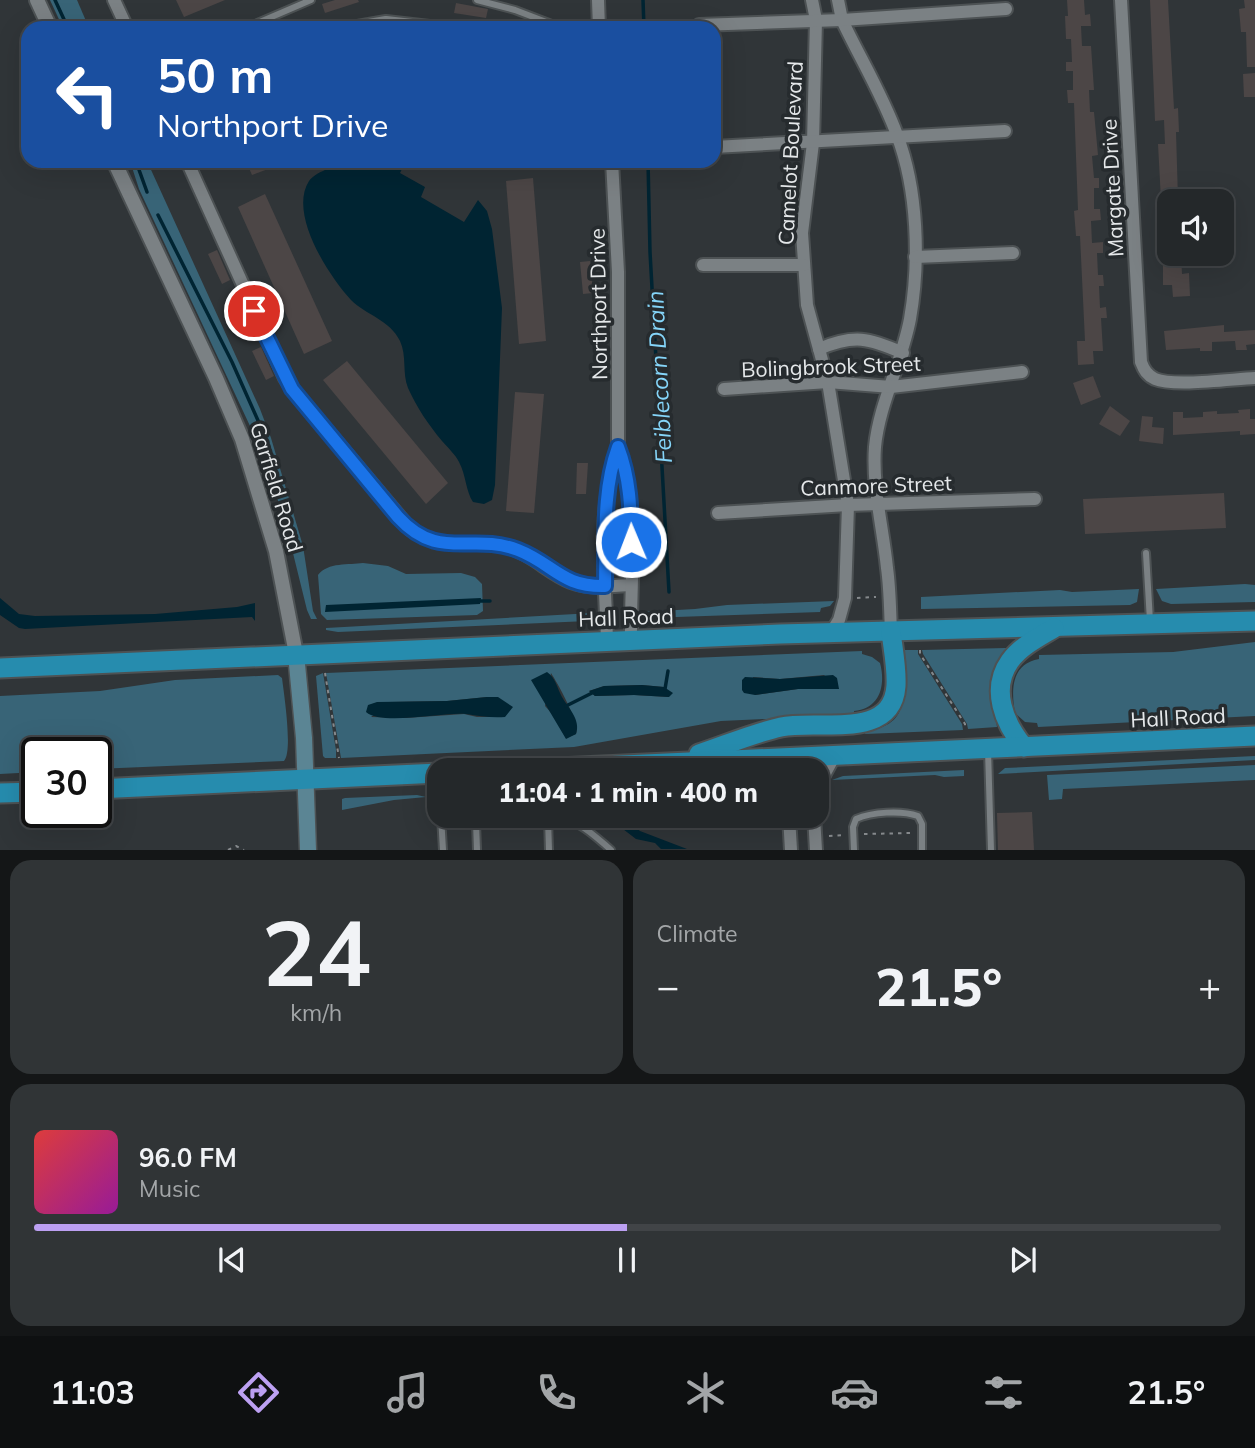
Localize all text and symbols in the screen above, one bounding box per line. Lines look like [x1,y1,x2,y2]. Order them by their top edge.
text: 50 m [157,44,273,105]
icon: left [42,49,133,140]
street label: Camelot Boulevard [772,60,808,246]
text: Northport Drive [157,105,388,145]
street label: Margate Drive [1095,118,1129,258]
map controls [1157,189,1234,266]
button: sound [1157,189,1234,266]
street label: Northport Drive [584,228,612,380]
pin [224,281,284,341]
water label: Feiblecorn Drain [640,290,678,464]
icon: arrive [235,292,273,330]
street label: Bolingbrook Street [741,350,921,382]
street label: Garfield Road [245,419,309,555]
street label: Canmore Street [800,469,952,501]
position arrow [594,505,668,579]
street label: Hall Road [578,602,674,632]
street label: Hall Road [1130,702,1226,732]
speed limit sign: 30 [21,737,112,828]
text: 11:04 · 1 min · 400 m [498,776,758,809]
text: 24 [262,895,371,1009]
text: Climate [657,919,738,948]
text: 21.5° [875,954,1002,1019]
text: − [657,962,679,1010]
text: + [1198,962,1221,1010]
text: km/h [290,998,342,1027]
text: 96.0 FM [139,1141,237,1174]
text: Music [139,1174,200,1203]
icon: previous [213,1241,251,1279]
icon: pause [608,1241,646,1279]
icon: next [1004,1241,1042,1279]
icon: directions [234,1368,283,1417]
icon: music [383,1368,432,1417]
icon: phone [532,1368,581,1417]
icon: climate [681,1368,730,1417]
icon: car [830,1368,879,1417]
icon: filters [979,1368,1028,1417]
text: 11:03 [50,1372,135,1412]
text: 21.5° [1127,1372,1205,1412]

